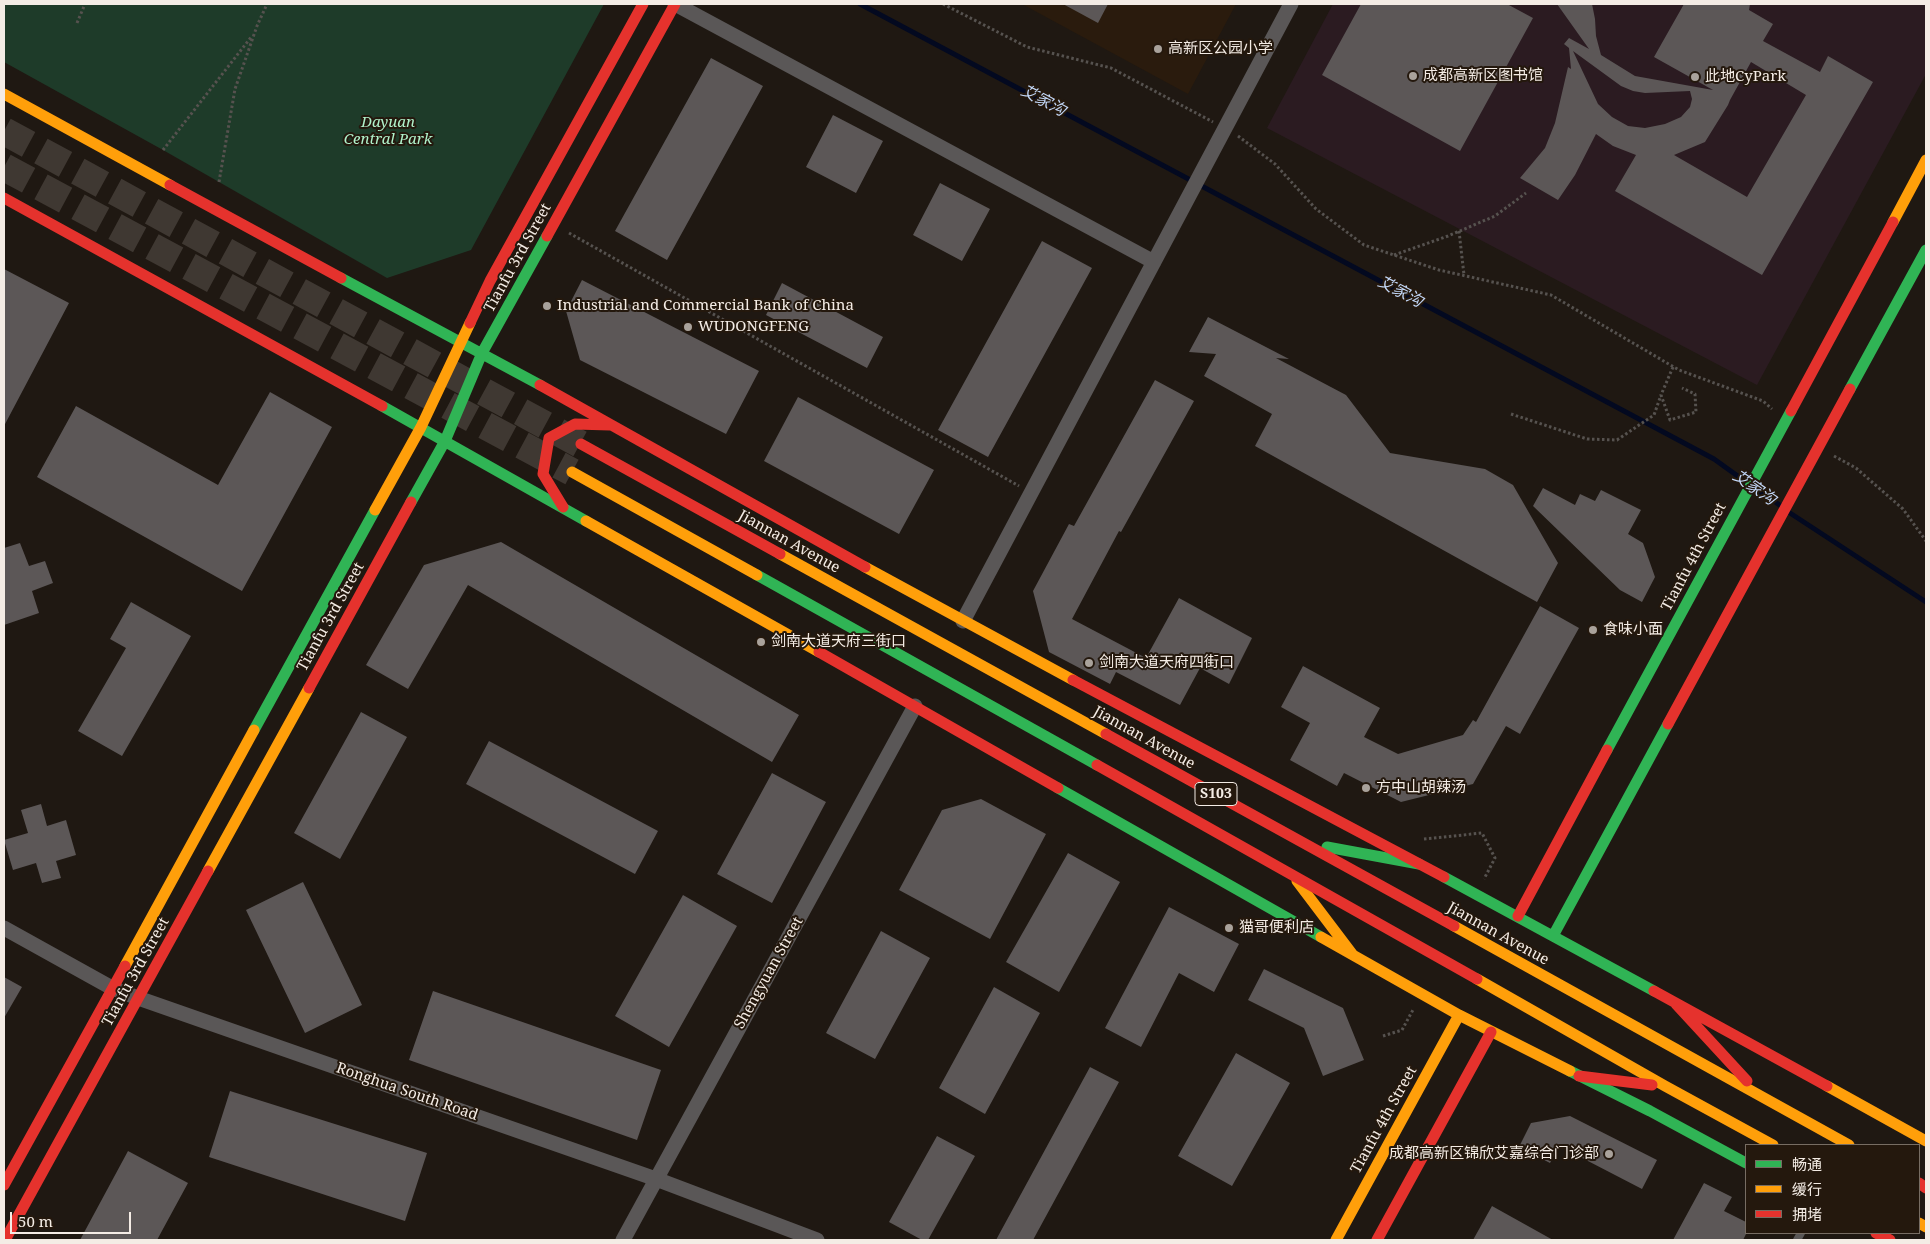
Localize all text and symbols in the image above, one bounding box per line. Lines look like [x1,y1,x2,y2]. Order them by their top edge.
place label: 高新区公园小学 [1168,40,1273,58]
marker: 高新区公园小学 [1152,43,1164,55]
place label: 成都高新区图书馆 [1423,67,1543,85]
place label: 此地CyPark [1705,68,1786,86]
marker: 成都高新区图书馆 [1407,70,1419,82]
marker: 此地CyPark [1689,71,1701,83]
water label: 艾家沟 [1017,81,1069,121]
park label: Dayuan Central Park [344,114,432,149]
street label: Tianfu 3rd Street [481,201,555,315]
water label: 艾家沟 [1374,272,1426,312]
place label: Industrial and Commercial Bank of China [557,297,854,315]
marker: Industrial and Commercial Bank of China [541,300,553,312]
place label: WUDONGFENG [698,318,809,336]
marker: WUDONGFENG [682,321,694,333]
water label: 艾家沟 [1729,466,1779,510]
street label: Tianfu 4th Street [1658,500,1730,614]
street label: Jiannan Avenue [735,507,843,577]
street label: Tianfu 3rd Street [294,560,368,674]
place label: 食味小面 [1603,621,1663,639]
marker: 食味小面 [1587,624,1599,636]
place label: 剑南大道天府三街口 [771,633,906,651]
marker: 剑南大道天府三街口 [755,636,767,648]
place label: 剑南大道天府四街口 [1099,654,1234,672]
marker: 剑南大道天府四街口 [1083,657,1095,669]
street label: Jiannan Avenue [1090,703,1198,773]
place label: 方中山胡辣汤 [1376,779,1466,797]
road number: S103 [1195,782,1237,806]
marker: 方中山胡辣汤 [1360,782,1372,794]
street label: Jiannan Avenue [1444,899,1552,969]
street label: Shengyuan Street [731,914,807,1032]
street label: Tianfu 3rd Street [99,915,173,1029]
place label: 猫哥便利店 [1239,919,1314,937]
marker: 猫哥便利店 [1223,922,1235,934]
street label: Ronghua South Road [334,1059,480,1125]
street label: Tianfu 4th Street [1347,1063,1421,1177]
legend [1745,1144,1920,1234]
place label: 成都高新区锦欣艾嘉综合门诊部 [1389,1145,1599,1163]
marker: 成都高新区锦欣艾嘉综合门诊部 [1603,1148,1615,1160]
text: 畅通 [1792,1154,1822,1174]
text: 缓行 [1792,1179,1822,1199]
scale bar [12,1202,134,1234]
text: 拥堵 [1792,1204,1822,1224]
text: 50 m [18,1211,53,1231]

